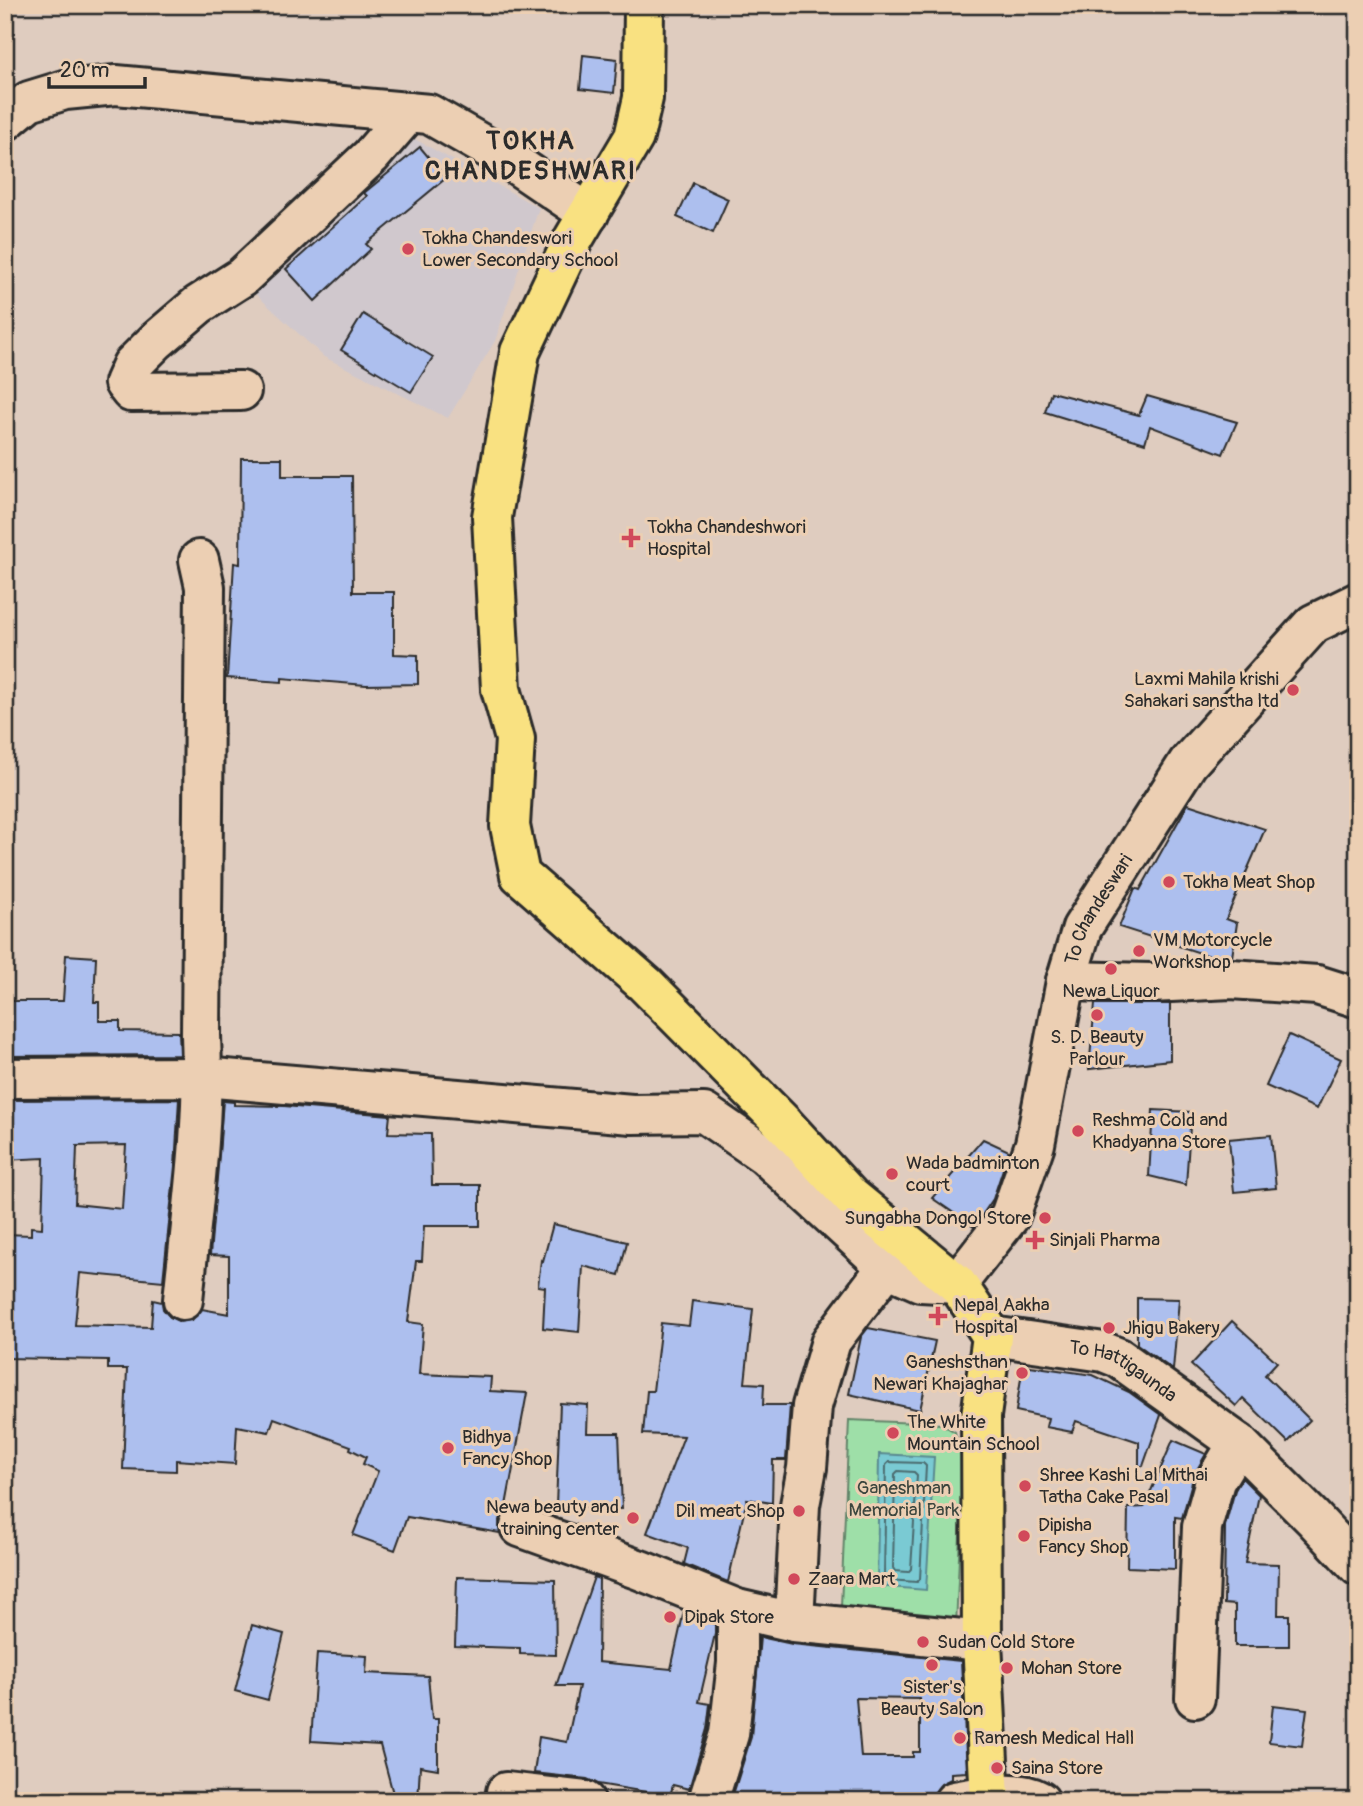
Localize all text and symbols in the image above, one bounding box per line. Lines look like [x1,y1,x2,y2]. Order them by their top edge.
scale bar [49,46,145,90]
text: 20 m [60,57,109,84]
district label: TOKHA CHANDESHWARI [425,125,637,187]
place label: Tokha Chandeswori Lower Secondary School [422,226,618,272]
marker: Tokha Chandeswori Lower Secondary School [400,241,416,257]
place label: Tokha Chandeshwori Hospital [647,515,806,561]
marker: Tokha Chandeshwori Hospital [621,528,641,548]
place label: Laxmi Mahila krishi Sahakari sanstha ltd [1124,667,1279,713]
marker: Laxmi Mahila krishi Sahakari sanstha ltd [1285,682,1301,698]
street label: To Chandeswari [1060,850,1138,968]
place label: Tokha Meat Shop [1183,870,1315,894]
marker: Tokha Meat Shop [1161,874,1177,890]
place label: VM Motorcycle Workshop [1153,928,1273,974]
marker: VM Motorcycle Workshop [1131,943,1147,959]
marker: Newa Liquor [1103,961,1119,977]
place label: Newa Liquor [1062,979,1160,1003]
marker: S. D. Beauty Parlour [1089,1007,1105,1023]
place label: S. D. Beauty Parlour [1050,1025,1144,1071]
place label: Reshma Cold and Khadyanna Store [1092,1108,1228,1154]
marker: Reshma Cold and Khadyanna Store [1070,1123,1086,1139]
place label: Wada badminton court [906,1151,1040,1197]
marker: Wada badminton court [884,1166,900,1182]
place label: Sungabha Dongol Store [844,1206,1032,1230]
marker: Sungabha Dongol Store [1037,1210,1053,1226]
place label: Sinjali Pharma [1049,1228,1160,1252]
marker: Sinjali Pharma [1027,1232,1043,1248]
place label: Nepal Aakha Hospital [954,1293,1050,1339]
marker: Nepal Aakha Hospital [928,1306,948,1326]
place label: Jhigu Bakery [1123,1316,1220,1340]
marker: Jhigu Bakery [1101,1320,1117,1336]
street label: To Hattigaunda [1068,1335,1182,1408]
place label: Ganeshsthan Newari Khajaghar [873,1350,1008,1396]
marker: Ganeshsthan Newari Khajaghar [1014,1365,1030,1381]
place label: The White Mountain School [907,1410,1040,1456]
place label: Bidhya Fancy Shop [462,1425,553,1471]
marker: The White Mountain School [885,1425,901,1441]
marker: Bidhya Fancy Shop [440,1440,456,1456]
place label: Shree Kashi Lal Mithai Tatha Cake Pasal [1039,1463,1208,1509]
park label: Ganeshman Memorial Park [849,1476,959,1522]
marker: Shree Kashi Lal Mithai Tatha Cake Pasal [1017,1478,1033,1494]
place label: Newa beauty and training center [486,1495,619,1541]
place label: Dil meat Shop [675,1499,785,1523]
marker: Dil meat Shop [791,1503,807,1519]
marker: Newa beauty and training center [625,1510,641,1526]
place label: Dipisha Fancy Shop [1038,1513,1129,1559]
marker: Dipisha Fancy Shop [1016,1528,1032,1544]
place label: Zaara Mart [808,1567,896,1591]
marker: Zaara Mart [786,1571,802,1587]
place label: Dipak Store [684,1605,774,1629]
marker: Dipak Store [662,1609,678,1625]
place label: Sudan Cold Store [937,1630,1075,1654]
marker: Sudan Cold Store [915,1634,931,1650]
place label: Mohan Store [1021,1656,1122,1680]
marker: Sister's Beauty Salon [924,1657,940,1673]
marker: Mohan Store [999,1660,1015,1676]
place label: Sister's Beauty Salon [880,1675,984,1721]
place label: Ramesh Medical Hall [974,1726,1134,1750]
marker: Ramesh Medical Hall [952,1730,968,1746]
place label: Saina Store [1011,1756,1103,1780]
marker: Saina Store [989,1760,1005,1776]

